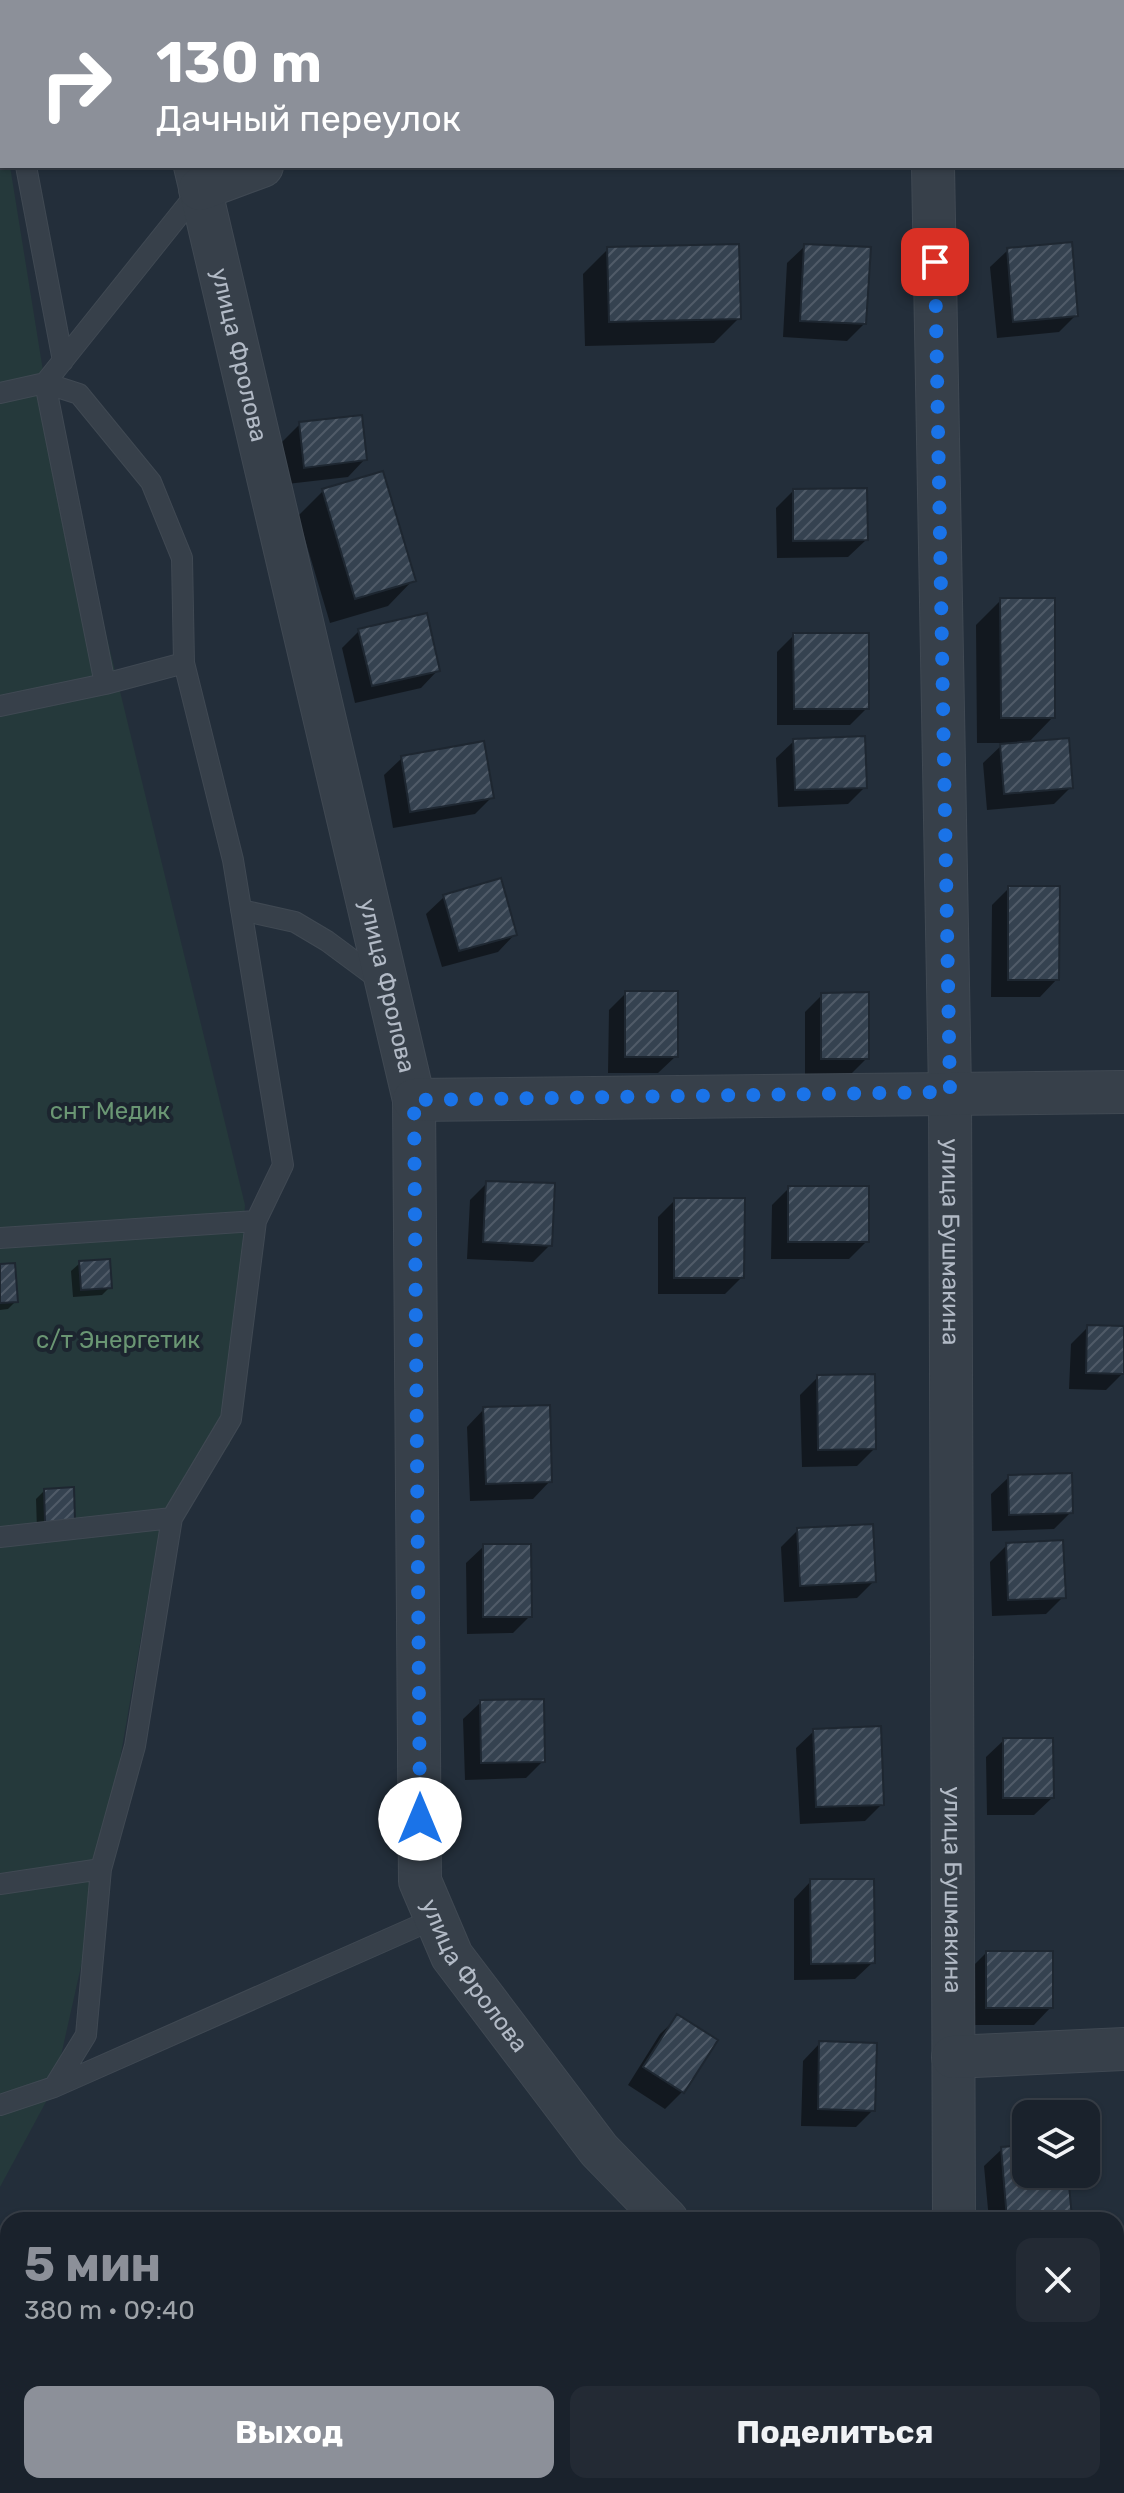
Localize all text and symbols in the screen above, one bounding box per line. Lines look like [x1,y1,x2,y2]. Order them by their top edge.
text: 130 m [156,30,322,96]
icon: right [24,32,128,136]
text: Дачный переулок [156,97,461,140]
pin [901,228,969,296]
icon: arrive [913,240,957,284]
street label: улица Фролова [205,265,273,445]
street label: улица Фролова [353,896,421,1076]
park label: снт Медик [50,1097,170,1125]
street label: улица Бушмакина [936,1138,965,1346]
park label: с/т Энергетик [36,1326,200,1354]
position arrow [378,1777,462,1861]
street label: улица Бушмакина [938,1786,967,1994]
street label: улица Фролова [415,1895,534,2058]
map controls [1012,2100,1100,2188]
button: layers [1012,2100,1100,2188]
text: 5 мин [24,2236,161,2293]
button: close [1016,2238,1100,2322]
text: 380 m · 09:40 [24,2295,195,2326]
button: Выход [24,2386,554,2478]
button: Поделиться [570,2386,1100,2478]

